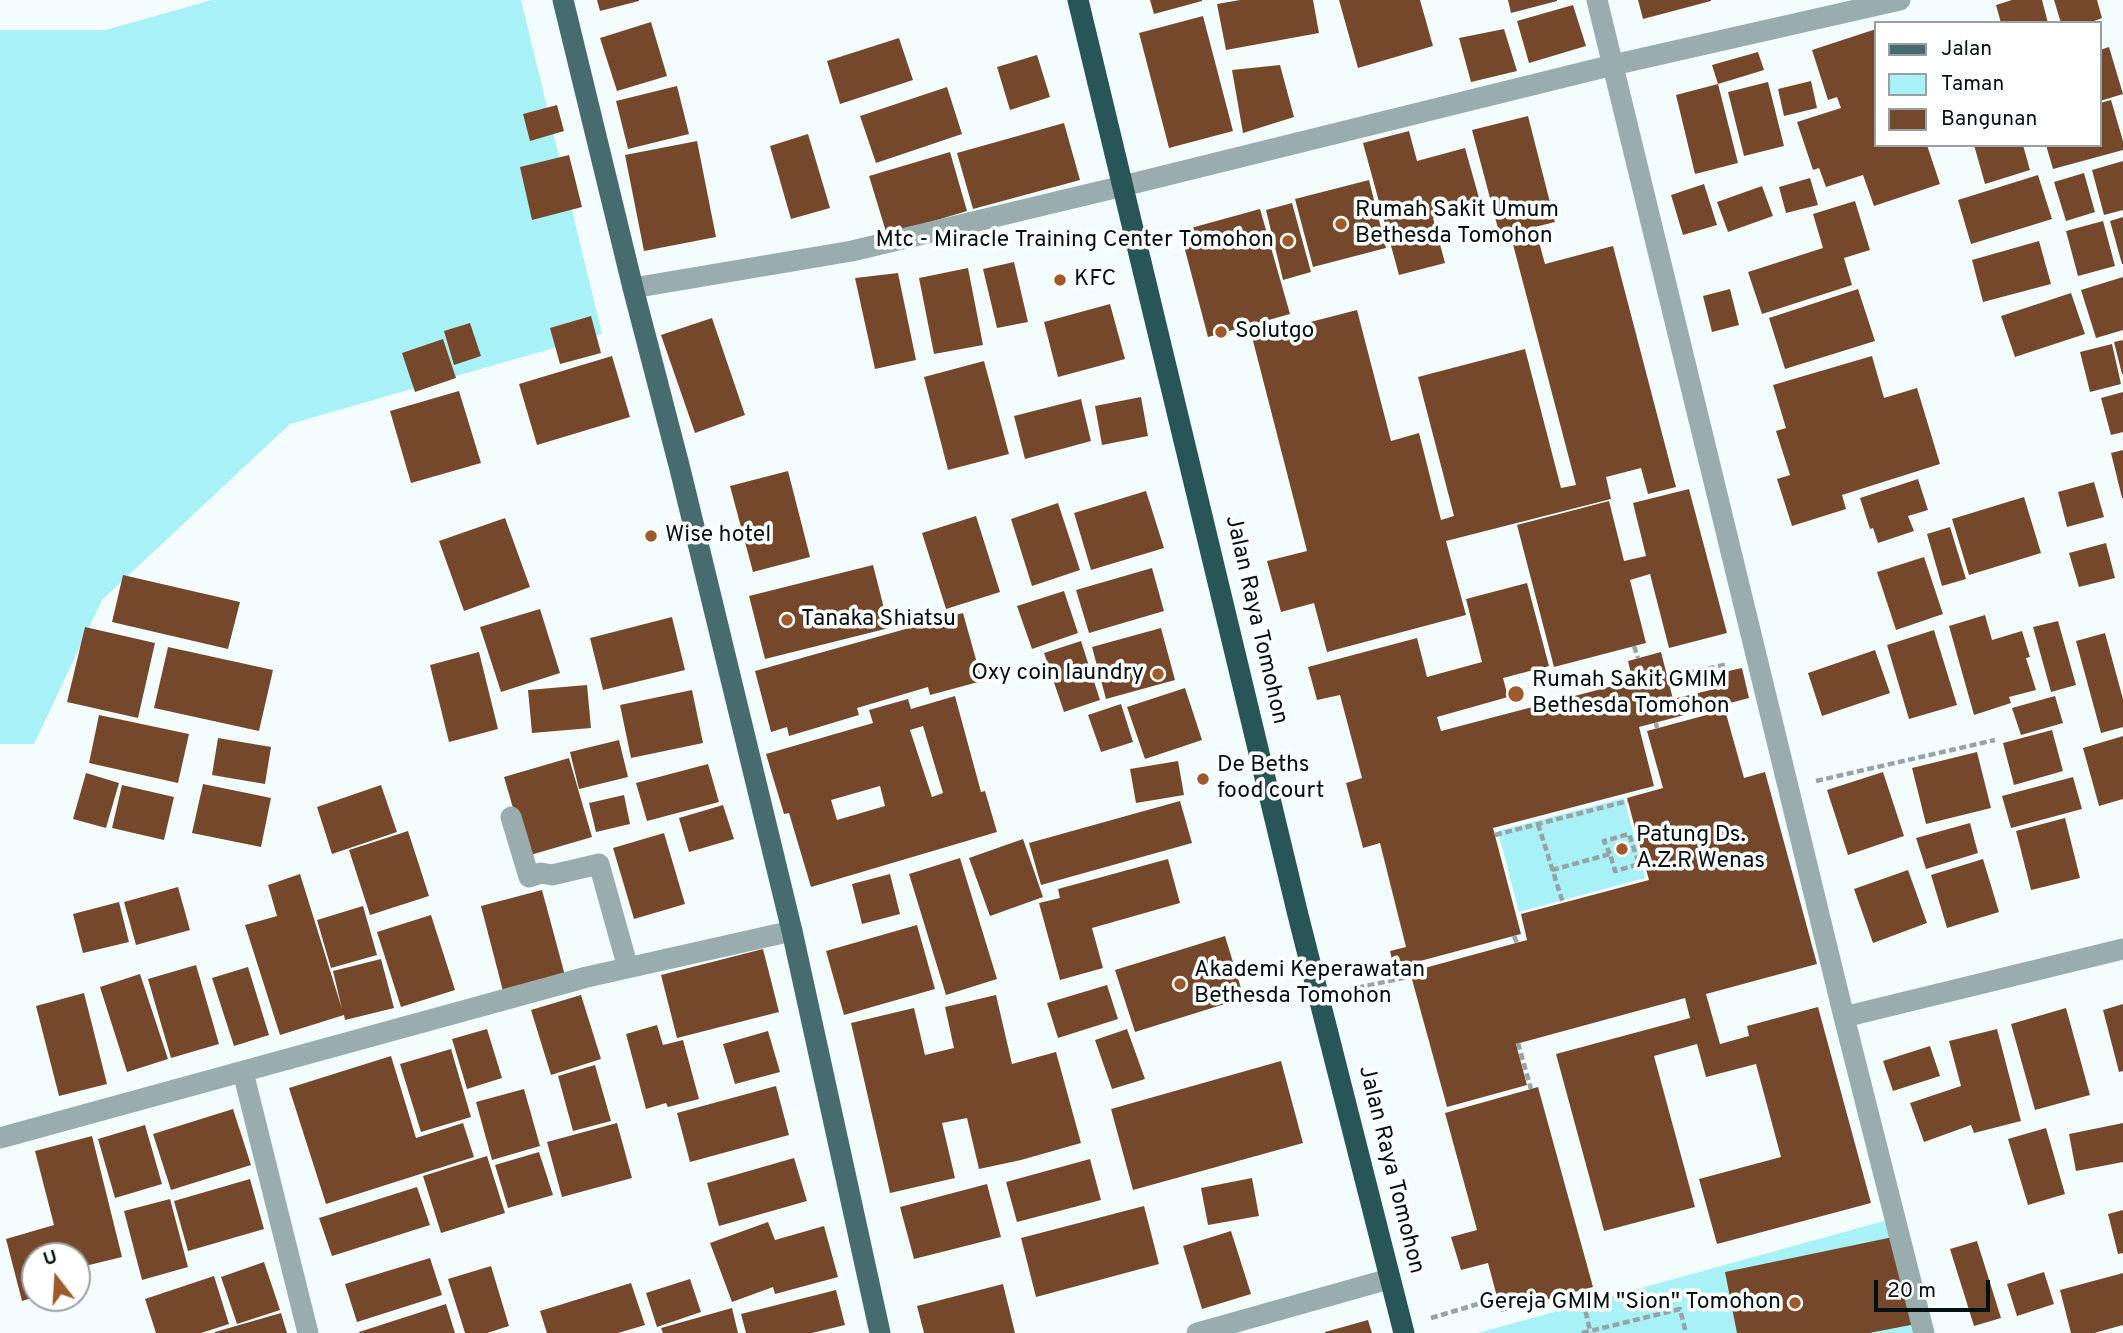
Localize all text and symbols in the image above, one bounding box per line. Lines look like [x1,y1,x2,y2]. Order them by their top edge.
legend [1874,21,2102,147]
text: Jalan [1941,36,1992,63]
text: Taman [1941,71,2004,98]
text: Bangunan [1941,106,2037,133]
place label: Rumah Sakit Umum Bethesda Tomohon [1355,197,1559,251]
marker: Rumah Sakit Umum Bethesda Tomohon [1333,216,1349,232]
place label: Mtc - Miracle Training Center Tomohon [875,227,1274,255]
marker: Mtc - Miracle Training Center Tomohon [1280,233,1296,249]
place label: KFC [1074,266,1116,294]
marker: KFC [1052,272,1068,288]
place label: Solutgo [1235,318,1314,346]
marker: Solutgo [1213,324,1229,340]
street label: Jalan Raya Tomohon [1218,513,1292,727]
place label: Wise hotel [665,522,771,550]
marker: Wise hotel [643,528,659,544]
place label: Tanaka Shiatsu [801,606,956,634]
marker: Tanaka Shiatsu [779,612,795,628]
place label: Oxy coin laundry [971,660,1144,688]
marker: Oxy coin laundry [1150,666,1166,682]
place label: Rumah Sakit GMIM Bethesda Tomohon [1532,667,1730,721]
marker: Rumah Sakit GMIM Bethesda Tomohon [1506,684,1526,704]
place label: De Beths food court [1217,752,1324,806]
marker: De Beths food court [1195,771,1211,787]
place label: Patung Ds. A.Z.R Wenas [1636,822,1765,876]
marker: Patung Ds. A.Z.R Wenas [1614,841,1630,857]
place label: Akademi Keperawatan Bethesda Tomohon [1194,957,1425,1011]
marker: Akademi Keperawatan Bethesda Tomohon [1172,976,1188,992]
street label: Jalan Raya Tomohon [1351,1063,1429,1277]
north arrow [21,1242,91,1312]
text: U [40,1245,60,1272]
scale bar [1878,1266,1994,1310]
text: 20 m [1887,1278,1936,1305]
place label: Gereja GMIM "Sion" Tomohon [1479,1289,1781,1317]
marker: Gereja GMIM "Sion" Tomohon [1787,1295,1803,1311]

